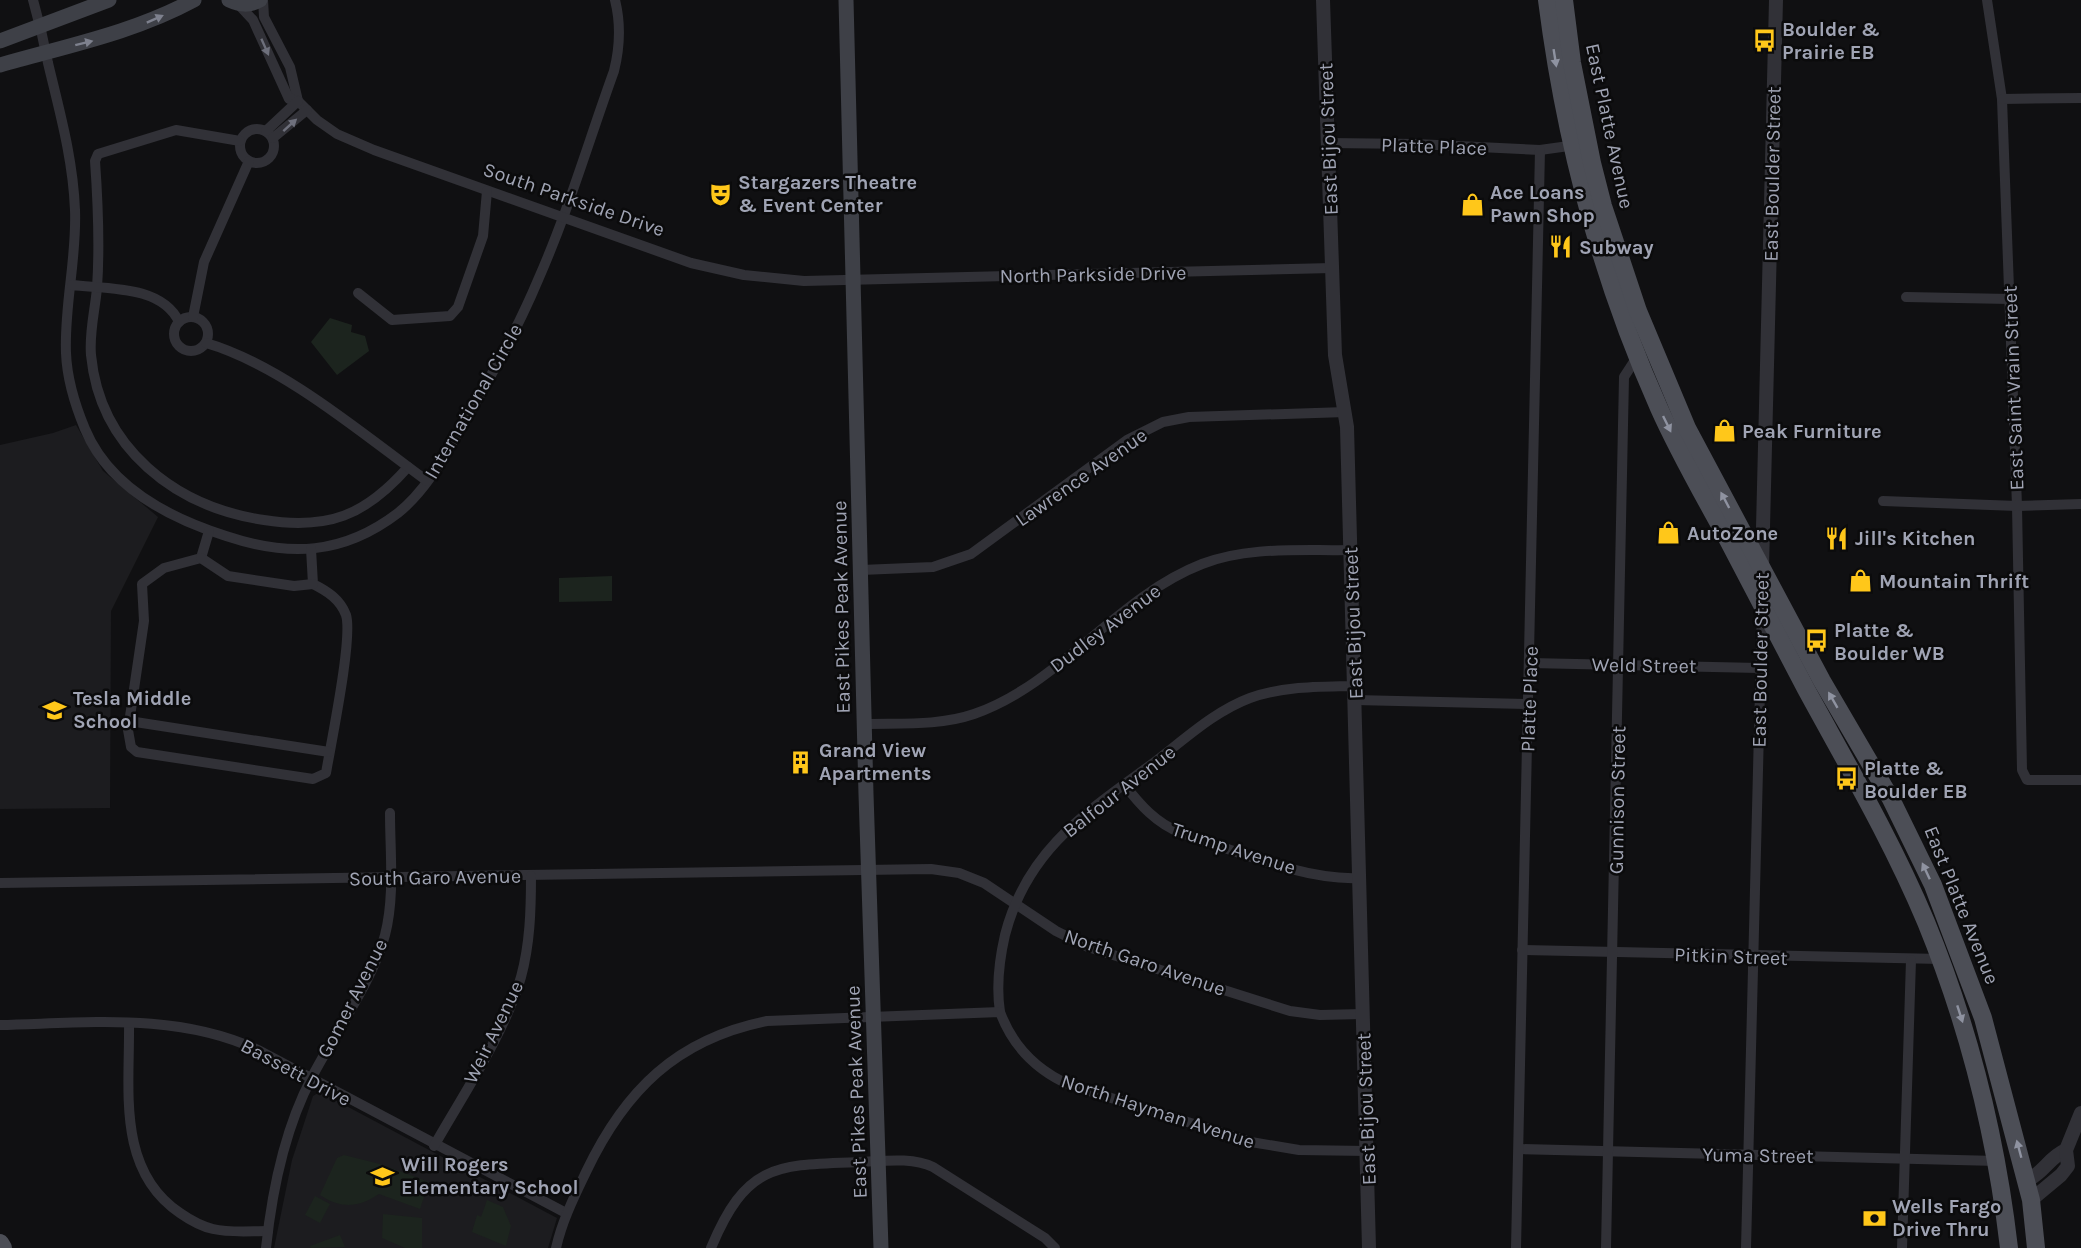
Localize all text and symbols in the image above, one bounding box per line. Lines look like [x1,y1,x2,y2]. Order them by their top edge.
one-way arrow [147,15,164,24]
place label: Boulder & Prairie EB [1782,18,1880,64]
bus stop icon: Boulder & Prairie EB [1751,28,1777,54]
one-way arrow [75,37,93,47]
one-way arrow [260,38,269,55]
street label: East Platte Avenue [1581,41,1638,211]
one-way arrow [1551,49,1560,68]
street label: East Bijou Street [1314,62,1343,216]
street label: East Boulder Street [1759,86,1786,262]
one-way arrow [282,119,297,132]
street label: Platte Place [1381,133,1487,160]
street label: South Parkside Drive [480,158,667,241]
place label: Stargazers Theatre & Event Center [738,171,917,217]
theatre icon: Stargazers Theatre & Event Center [707,181,733,207]
place label: Ace Loans Pawn Shop [1490,181,1595,227]
shop icon: Ace Loans Pawn Shop [1459,191,1485,217]
restaurant icon: Subway [1548,234,1574,260]
place label: Subway [1579,236,1654,259]
street label: North Parkside Drive [999,261,1187,288]
street label: East Saint Vrain Street [1998,285,2029,491]
street label: International Circle [420,320,527,483]
one-way arrow [1661,415,1671,433]
shop icon: Peak Furniture [1711,418,1737,444]
place label: Peak Furniture [1742,420,1882,443]
street label: Lawrence Avenue [1011,423,1152,531]
one-way arrow [1720,492,1730,509]
street label: East Pikes Peak Avenue [828,500,855,714]
shop icon: AutoZone [1656,520,1682,546]
place label: AutoZone [1687,522,1778,545]
restaurant icon: Jill's Kitchen [1824,525,1850,551]
place label: Jill's Kitchen [1855,527,1975,550]
street label: East Bijou Street [1339,546,1368,700]
shop icon: Mountain Thrift [1848,568,1874,594]
place label: Mountain Thrift [1879,570,2029,593]
street label: East Boulder Street [1747,572,1774,748]
street label: Dudley Avenue [1045,579,1165,678]
place label: Platte & Boulder WB [1834,619,1945,665]
bus stop icon: Platte & Boulder WB [1803,628,1829,654]
street label: Platte Place [1516,646,1543,752]
street label: Weld Street [1591,653,1697,678]
place label: Tesla Middle School [73,687,191,733]
one-way arrow [1828,692,1839,708]
school or university icon: Tesla Middle School [42,697,68,723]
street label: Gunnison Street [1605,725,1630,874]
place label: Grand View Apartments [819,739,932,785]
street label: Balfour Avenue [1058,740,1180,843]
building icon: Grand View Apartments [788,749,814,775]
place label: Platte & Boulder EB [1864,757,1967,803]
bus stop icon: Platte & Boulder EB [1833,766,1859,792]
street label: Trump Avenue [1169,818,1299,879]
street label: East Platte Avenue [1919,823,2004,988]
one-way arrow [1922,862,1931,879]
street label: South Garo Avenue [349,864,521,890]
street label: North Garo Avenue [1061,924,1228,1001]
street label: Gomer Avenue [313,935,392,1062]
street label: Pitkin Street [1674,943,1789,970]
street label: Weir Avenue [459,977,528,1087]
street label: East Pikes Peak Avenue [841,985,872,1199]
one-way arrow [1955,1005,1965,1023]
street label: East Bijou Street [1352,1032,1381,1186]
street label: Bassett Drive [237,1034,355,1111]
street label: North Hayman Avenue [1058,1069,1258,1154]
one-way arrow [2013,1140,2023,1158]
street label: Yuma Street [1702,1143,1814,1168]
place label: Will Rogers Elementary School [401,1153,579,1199]
school or university icon: Will Rogers Elementary School [370,1163,396,1189]
place label: Wells Fargo Drive Thru [1892,1195,2001,1241]
bank icon: Wells Fargo Drive Thru [1861,1205,1887,1231]

